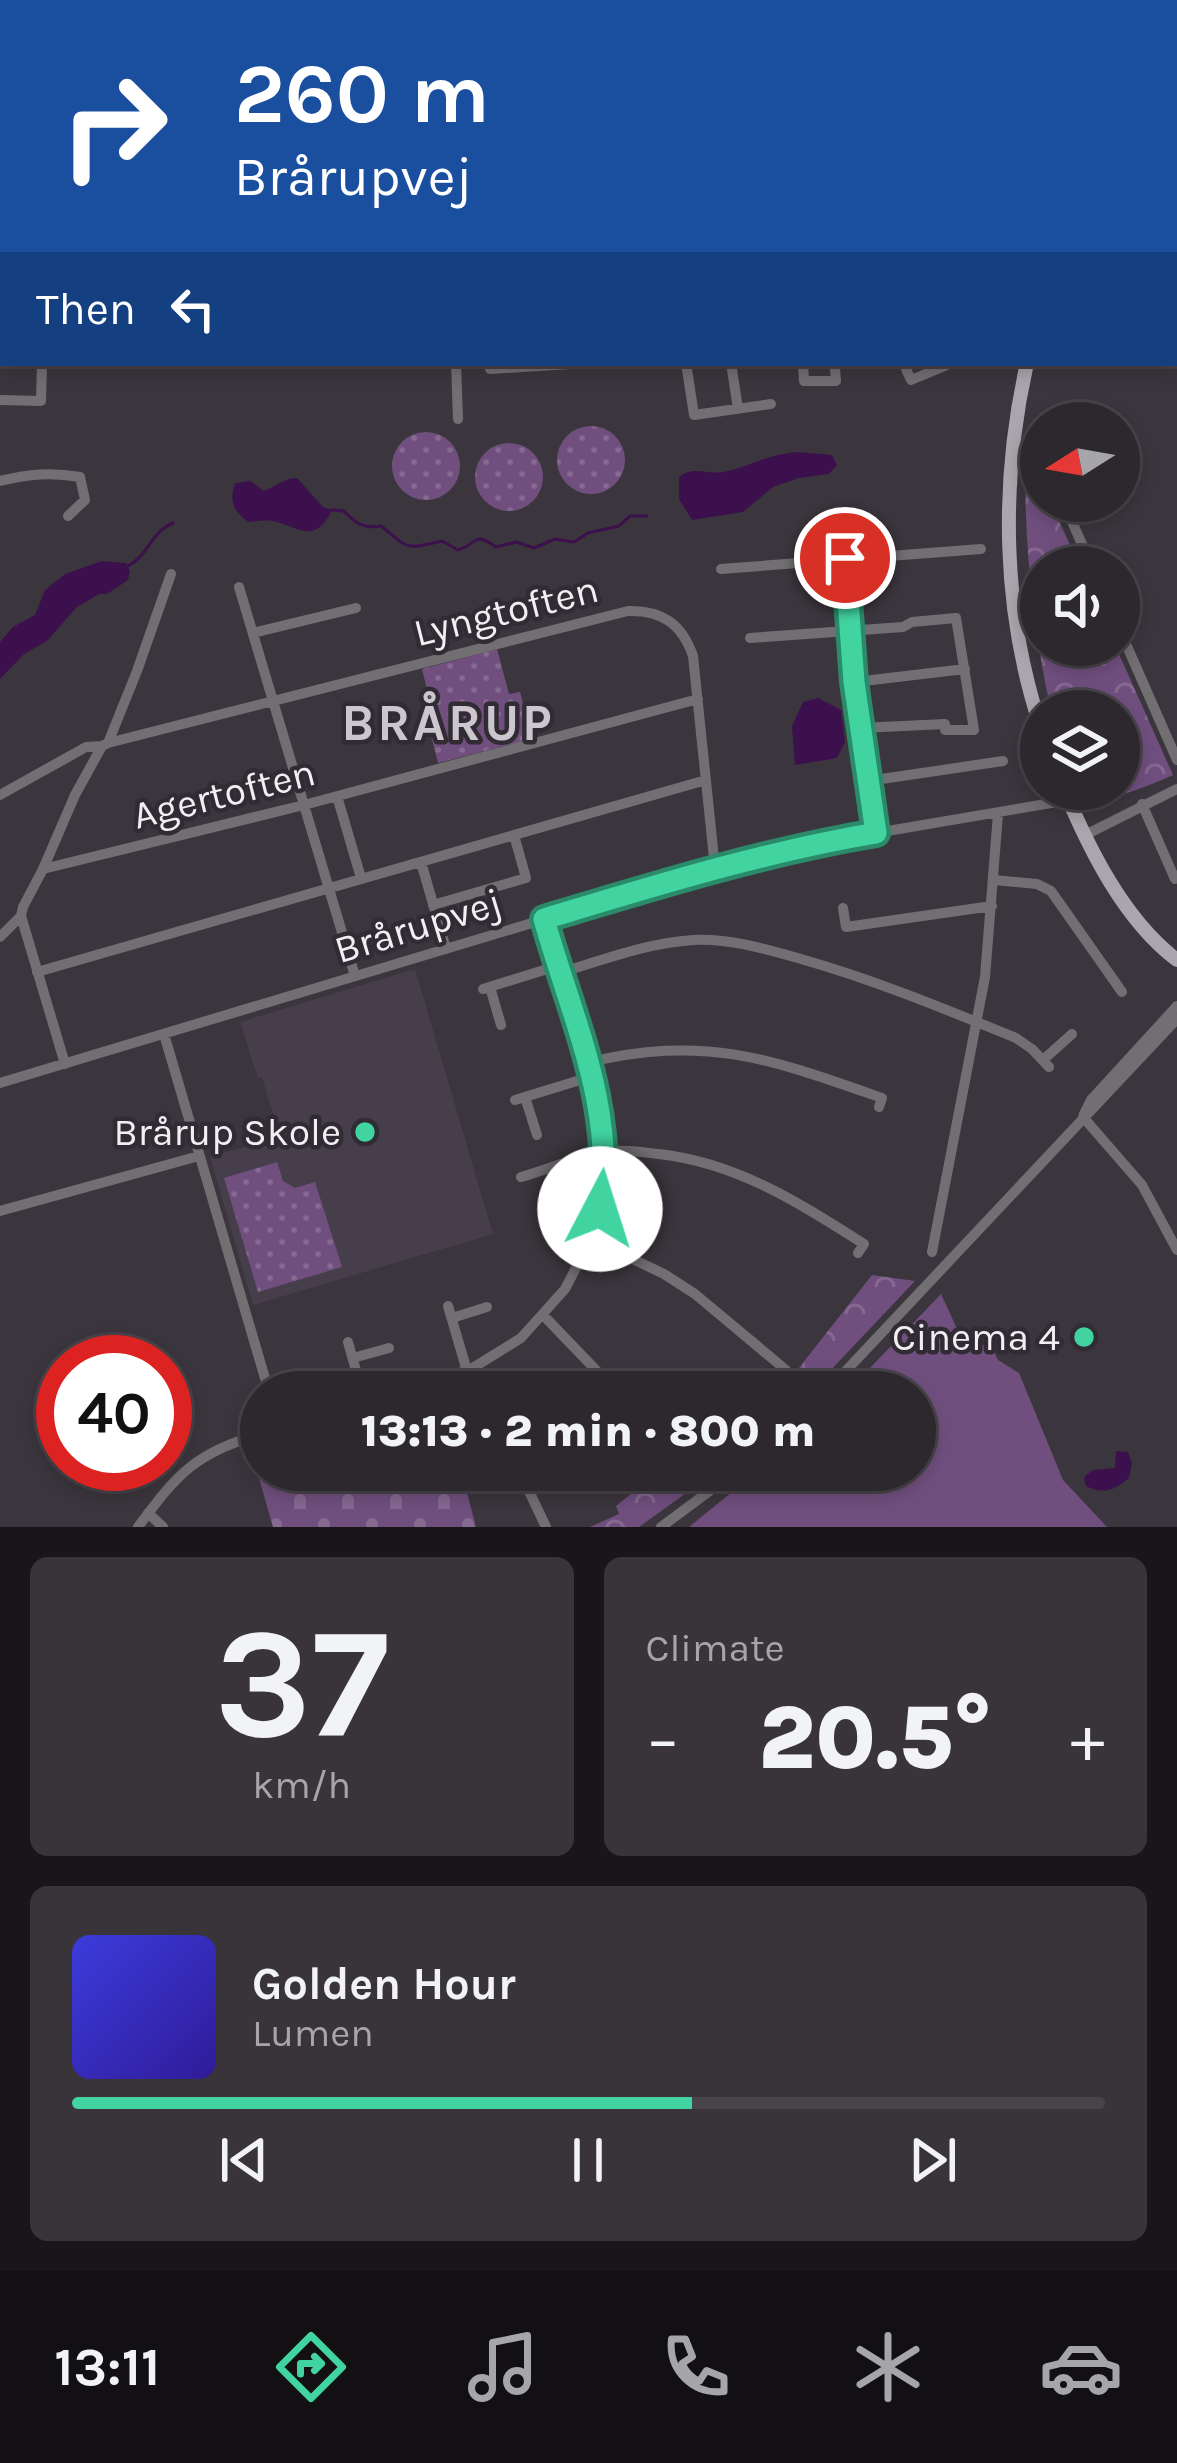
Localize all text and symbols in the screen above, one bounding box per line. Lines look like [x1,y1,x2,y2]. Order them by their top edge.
text: 260 m [234,45,490,143]
icon: right [36,48,192,204]
text: Brårupvej [234,145,472,209]
icon: left [160,276,226,342]
text: Then [36,283,136,335]
north arrow [1020,402,1140,522]
map controls [1020,402,1140,810]
pin [794,507,896,609]
icon: arrive [812,525,878,591]
button: sound [1020,546,1140,666]
street label: Lyngtoften [409,566,603,656]
button: layers [1020,690,1140,810]
district label: BRÅRUP [341,691,555,753]
street label: Agertoften [128,749,320,839]
street label: Brårupvej [329,879,507,973]
place label: Brårup Skole [114,1109,341,1155]
marker: Brårup Skole [352,1119,378,1145]
position arrow [537,1146,663,1272]
place label: Cinema 4 [892,1314,1060,1360]
marker: Cinema 4 [1071,1324,1097,1350]
speed limit sign: 40 [36,1335,192,1491]
text: 13:13 · 2 min · 800 m [361,1405,815,1457]
text: 37 [214,1593,389,1775]
text: Climate [646,1625,785,1671]
text: 20.5° [758,1685,992,1791]
text: − [646,1700,680,1778]
text: + [1070,1700,1105,1778]
text: km/h [252,1762,351,1808]
text: Golden Hour [252,1958,516,2010]
text: Lumen [252,2010,374,2056]
icon: previous [211,2127,277,2193]
icon: pause [555,2127,621,2193]
icon: next [900,2127,966,2193]
icon: directions [269,2325,353,2409]
icon: music [461,2325,545,2409]
icon: phone [654,2325,738,2409]
icon: climate [846,2325,930,2409]
icon: car [1039,2325,1123,2409]
text: 13:11 [54,2335,160,2399]

